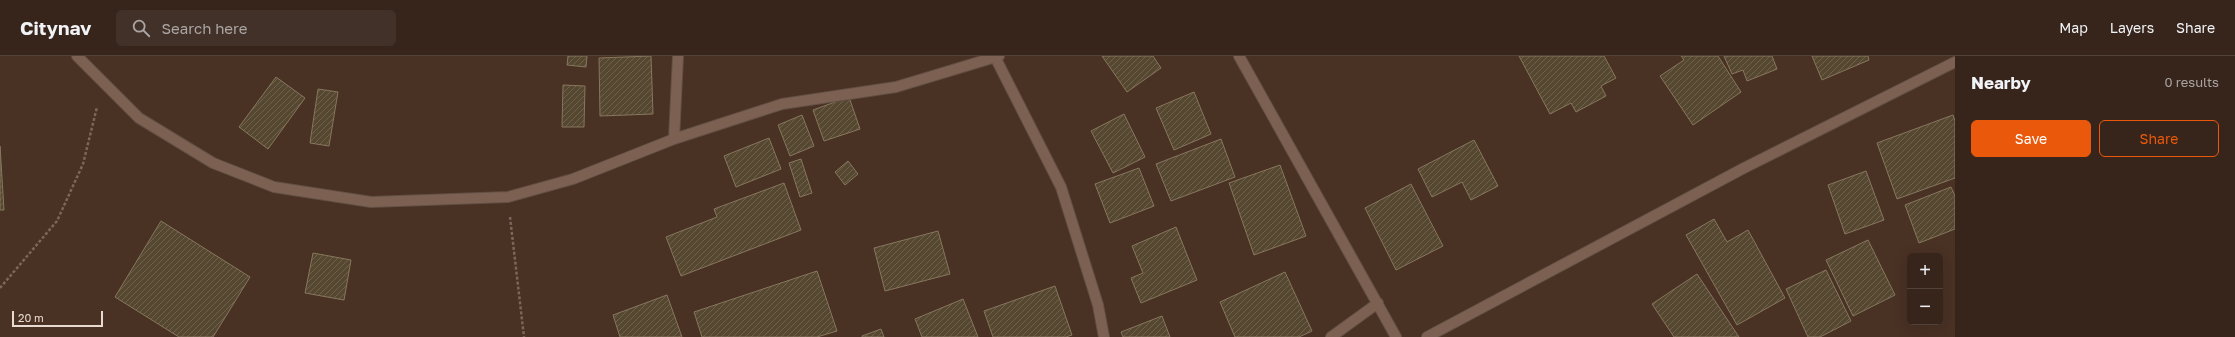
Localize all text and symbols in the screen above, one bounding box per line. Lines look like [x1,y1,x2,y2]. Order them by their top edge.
search box [116,10,396,46]
text: Citynav [20,16,92,39]
icon: search [130,17,152,39]
text: Search here [162,19,247,37]
text: Map [2059,19,2088,36]
text: Layers [2110,19,2154,36]
text: Share [2176,19,2215,36]
text: Nearby [1971,72,2031,93]
text: 0 results [2164,74,2219,90]
button: Save [1971,120,2091,157]
button: Share [2099,120,2219,157]
map controls [1907,253,1943,325]
button: + [1907,253,1943,289]
button: − [1907,289,1943,325]
scale bar [12,309,103,328]
text: 20 m [18,311,44,324]

